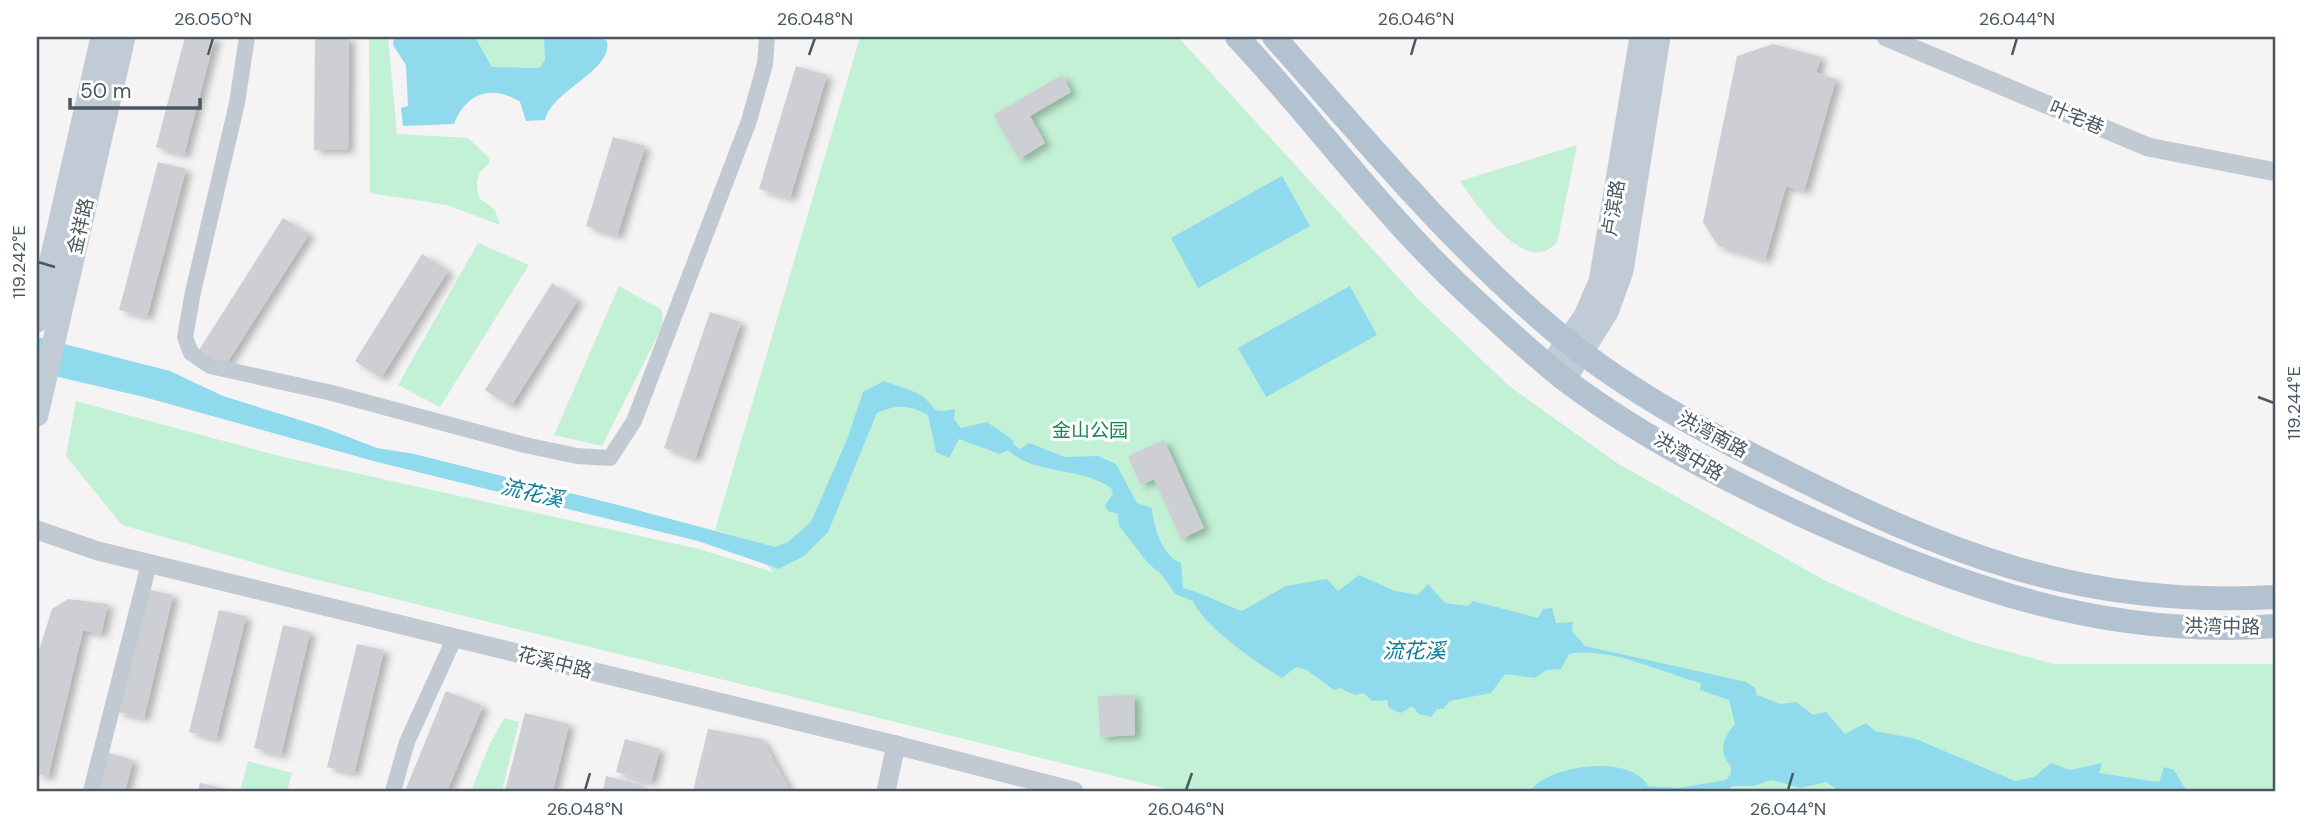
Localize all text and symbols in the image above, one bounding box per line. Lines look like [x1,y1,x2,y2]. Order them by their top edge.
text: 26.050°N [174,7,252,31]
text: 26.048°N [777,7,853,31]
text: 26.046°N [1378,7,1454,31]
text: 26.044°N [1979,7,2055,31]
scale bar [70,66,200,110]
text: 50 m [80,77,131,105]
street label: 叶宅巷 [2046,95,2108,140]
street label: 卢滨路 [1597,178,1630,238]
street label: 金祥路 [62,196,99,257]
text: 119.242°E [7,225,31,299]
text: 119.244°E [2282,366,2306,440]
street label: 洪湾南路 [1673,406,1752,463]
park label: 金山公园 [1052,418,1128,443]
street label: 洪湾中路 [1650,427,1728,486]
water label: 流花溪 [498,472,568,514]
street label: 洪湾中路 [2184,613,2260,640]
water label: 流花溪 [1383,637,1447,665]
street label: 花溪中路 [515,641,595,684]
text: 26.048°N [547,797,623,821]
text: 26.046°N [1148,797,1224,821]
text: 26.044°N [1750,797,1826,821]

